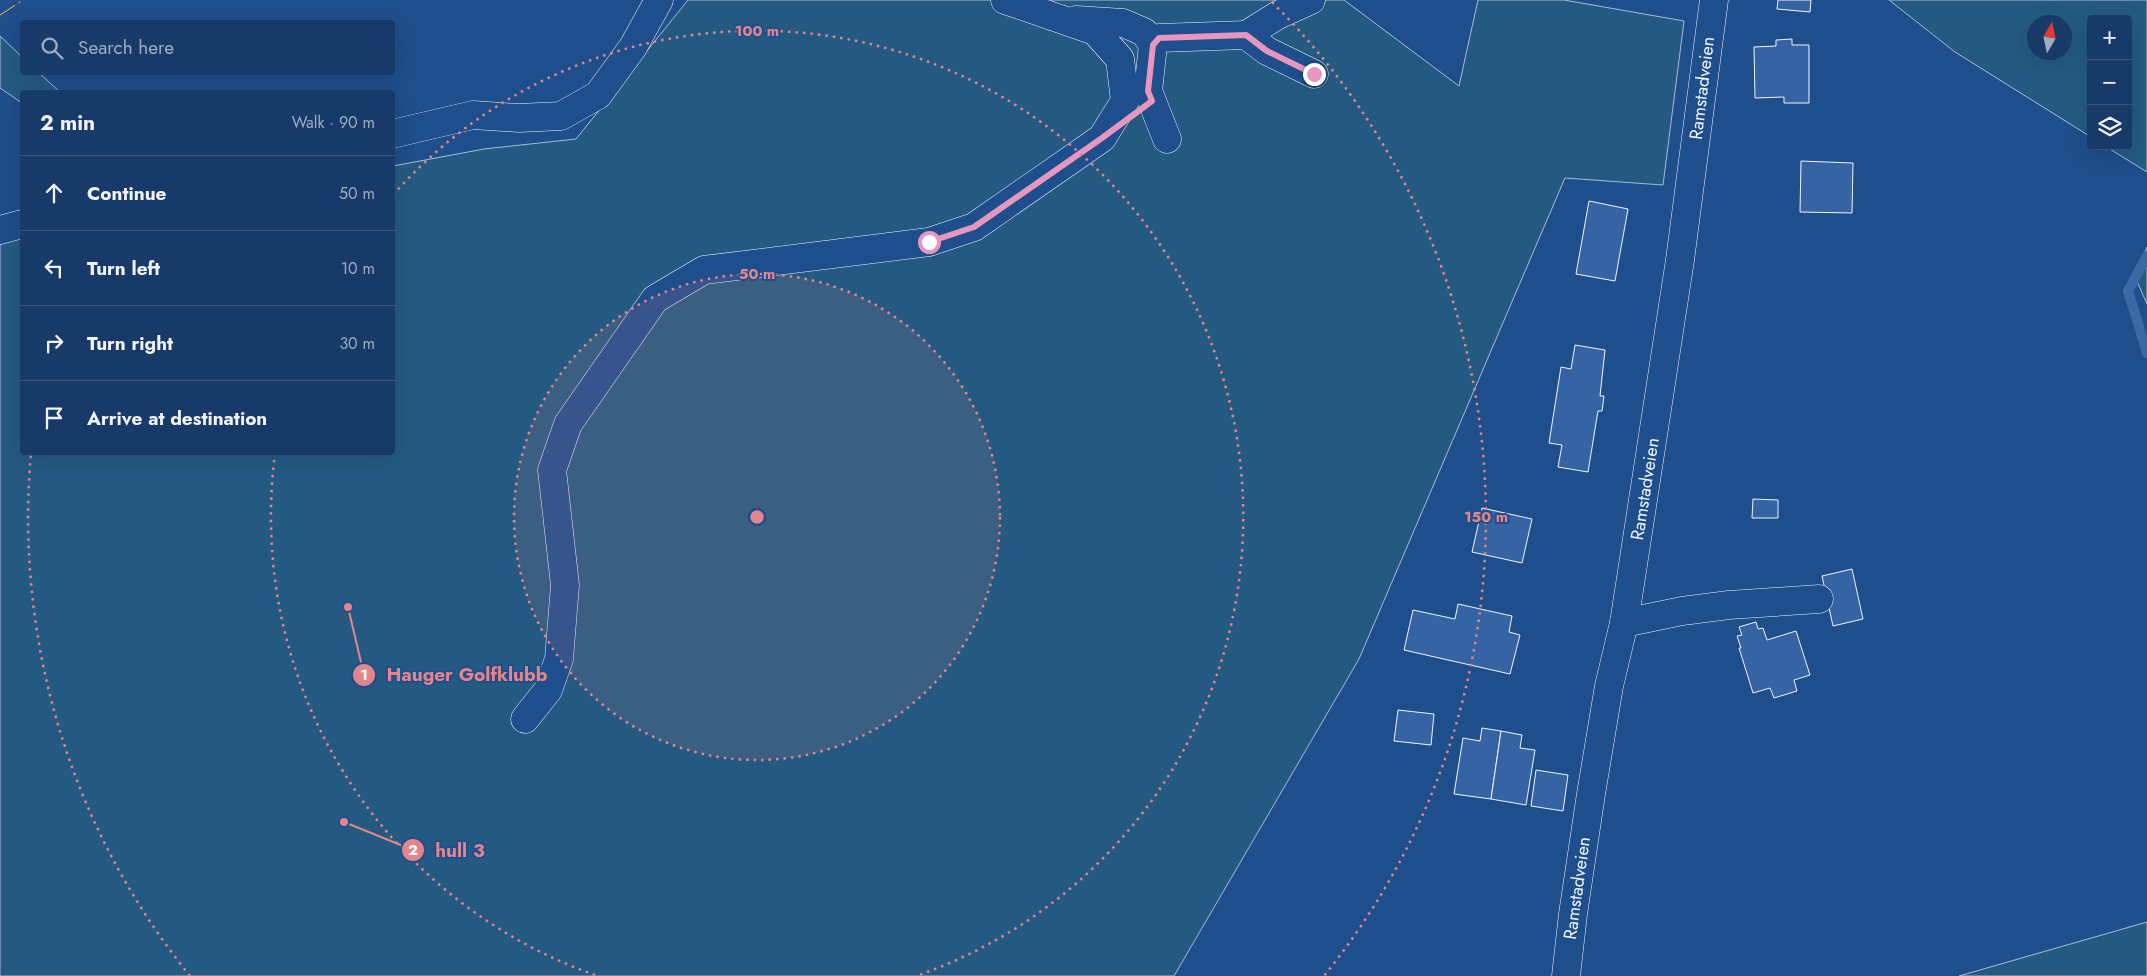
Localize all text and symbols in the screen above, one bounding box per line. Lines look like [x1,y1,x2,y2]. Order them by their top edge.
north arrow [2027,15,2072,60]
map controls [2087,15,2132,150]
button: + [2087,15,2132,60]
search box [20,20,395,75]
text: 100 m [735,20,779,42]
icon: search [38,34,66,62]
text: Search here [78,34,174,61]
street label: Ramstadveien [1683,35,1721,141]
button: − [2087,60,2132,105]
route end [1303,63,1326,86]
button: layers [2087,105,2132,150]
text: 2 min [40,108,95,138]
text: Walk · 90 m [292,111,375,134]
icon: ahead [40,179,68,207]
text: Continue [87,180,166,207]
text: 50 m [339,182,375,205]
route start [918,231,941,254]
icon: left [40,254,68,282]
text: Turn left [87,255,160,282]
text: 10 m [341,257,375,280]
text: 50 m [739,263,775,285]
icon: right [40,329,68,357]
text: Turn right [87,330,173,357]
text: 30 m [339,332,375,355]
icon: arrive [40,404,68,432]
text: Arrive at destination [87,405,267,432]
street label: Ramstadveien [1624,436,1666,542]
text: 150 m [1464,506,1508,528]
centre of rings [748,508,766,526]
callout: Hauger Golfklubb [352,658,558,692]
text: Hauger Golfklubb [387,661,548,688]
text: 1 [360,664,368,686]
callout: hull 3 [400,833,495,867]
street label: Ramstadveien [1557,835,1597,941]
text: hull 3 [435,837,485,864]
text: 2 [408,839,418,861]

